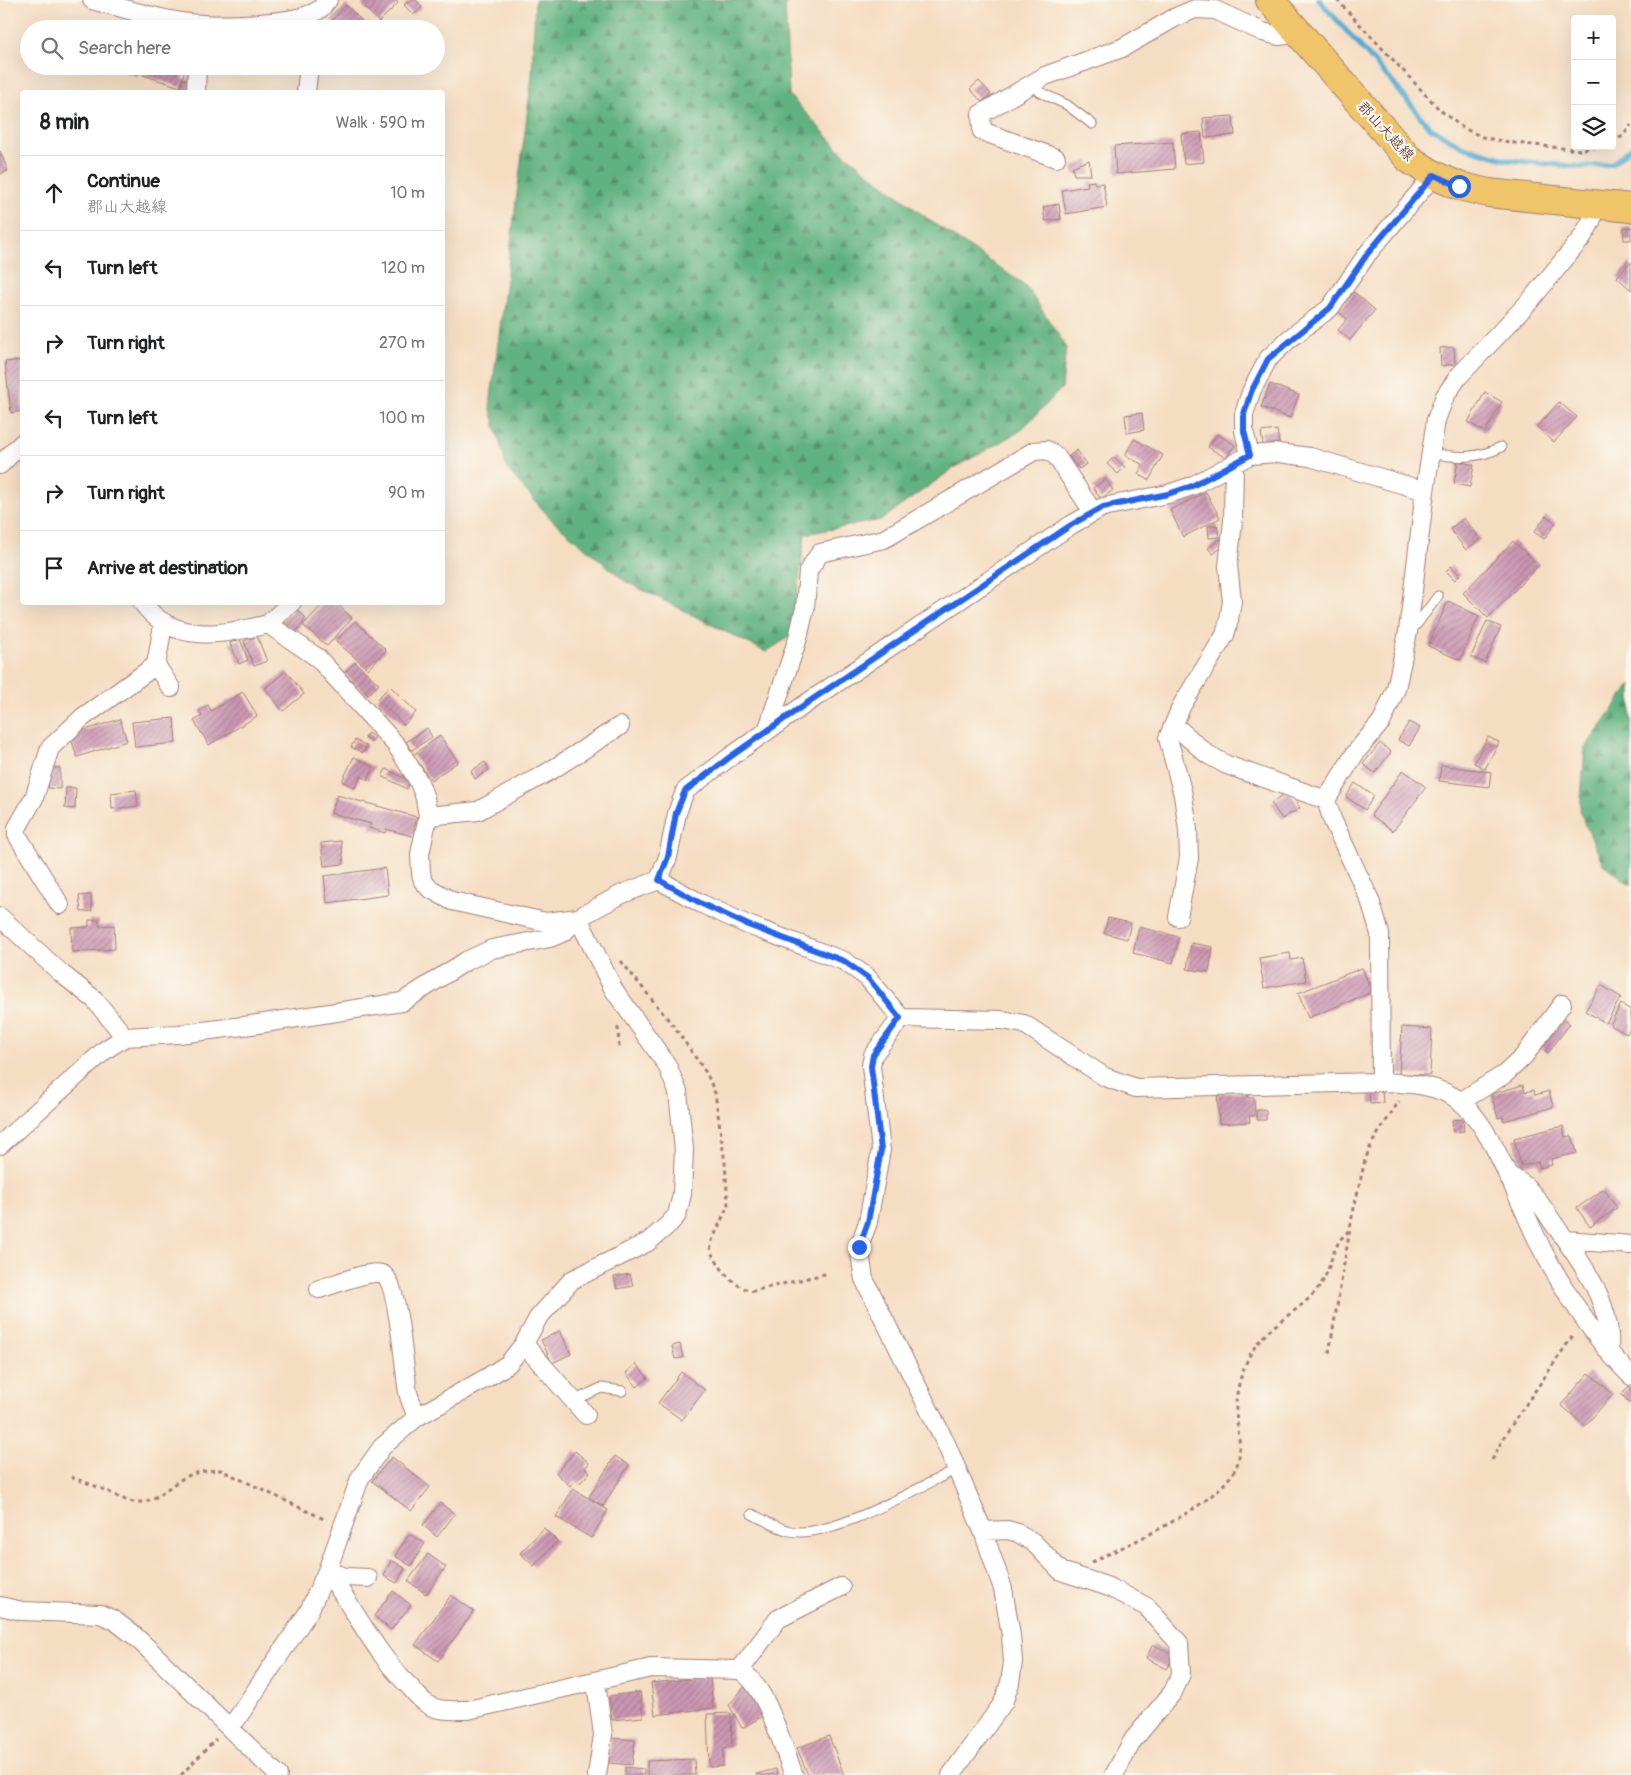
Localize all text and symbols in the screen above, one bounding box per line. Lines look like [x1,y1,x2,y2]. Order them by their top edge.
map controls [1571,15,1616,150]
button: + [1571,15,1616,60]
search box [20,20,445,75]
icon: search [38,34,66,62]
text: Search here [78,36,171,60]
button: − [1571,60,1616,105]
street label: 郡山大越線 [1353,97,1418,165]
button: layers [1571,105,1616,150]
text: 8 min [40,109,89,136]
text: Walk · 590 m [336,113,425,133]
text: Continue [87,169,160,193]
route start [1448,175,1471,198]
icon: ahead [40,179,68,207]
text: 10 m [390,183,425,203]
text: 郡山大越線 [87,197,167,217]
icon: left [40,254,68,282]
text: Turn left [87,256,157,280]
text: 120 m [381,258,425,278]
icon: right [40,329,68,357]
text: Turn right [87,331,165,355]
text: 270 m [379,333,425,353]
icon: left [40,404,68,432]
text: Turn left [87,406,157,430]
text: 100 m [379,408,425,428]
icon: right [40,479,68,507]
text: Turn right [87,481,165,505]
text: 90 m [388,483,425,503]
icon: arrive [40,554,68,582]
text: Arrive at destination [87,556,248,580]
route end [848,1236,871,1259]

